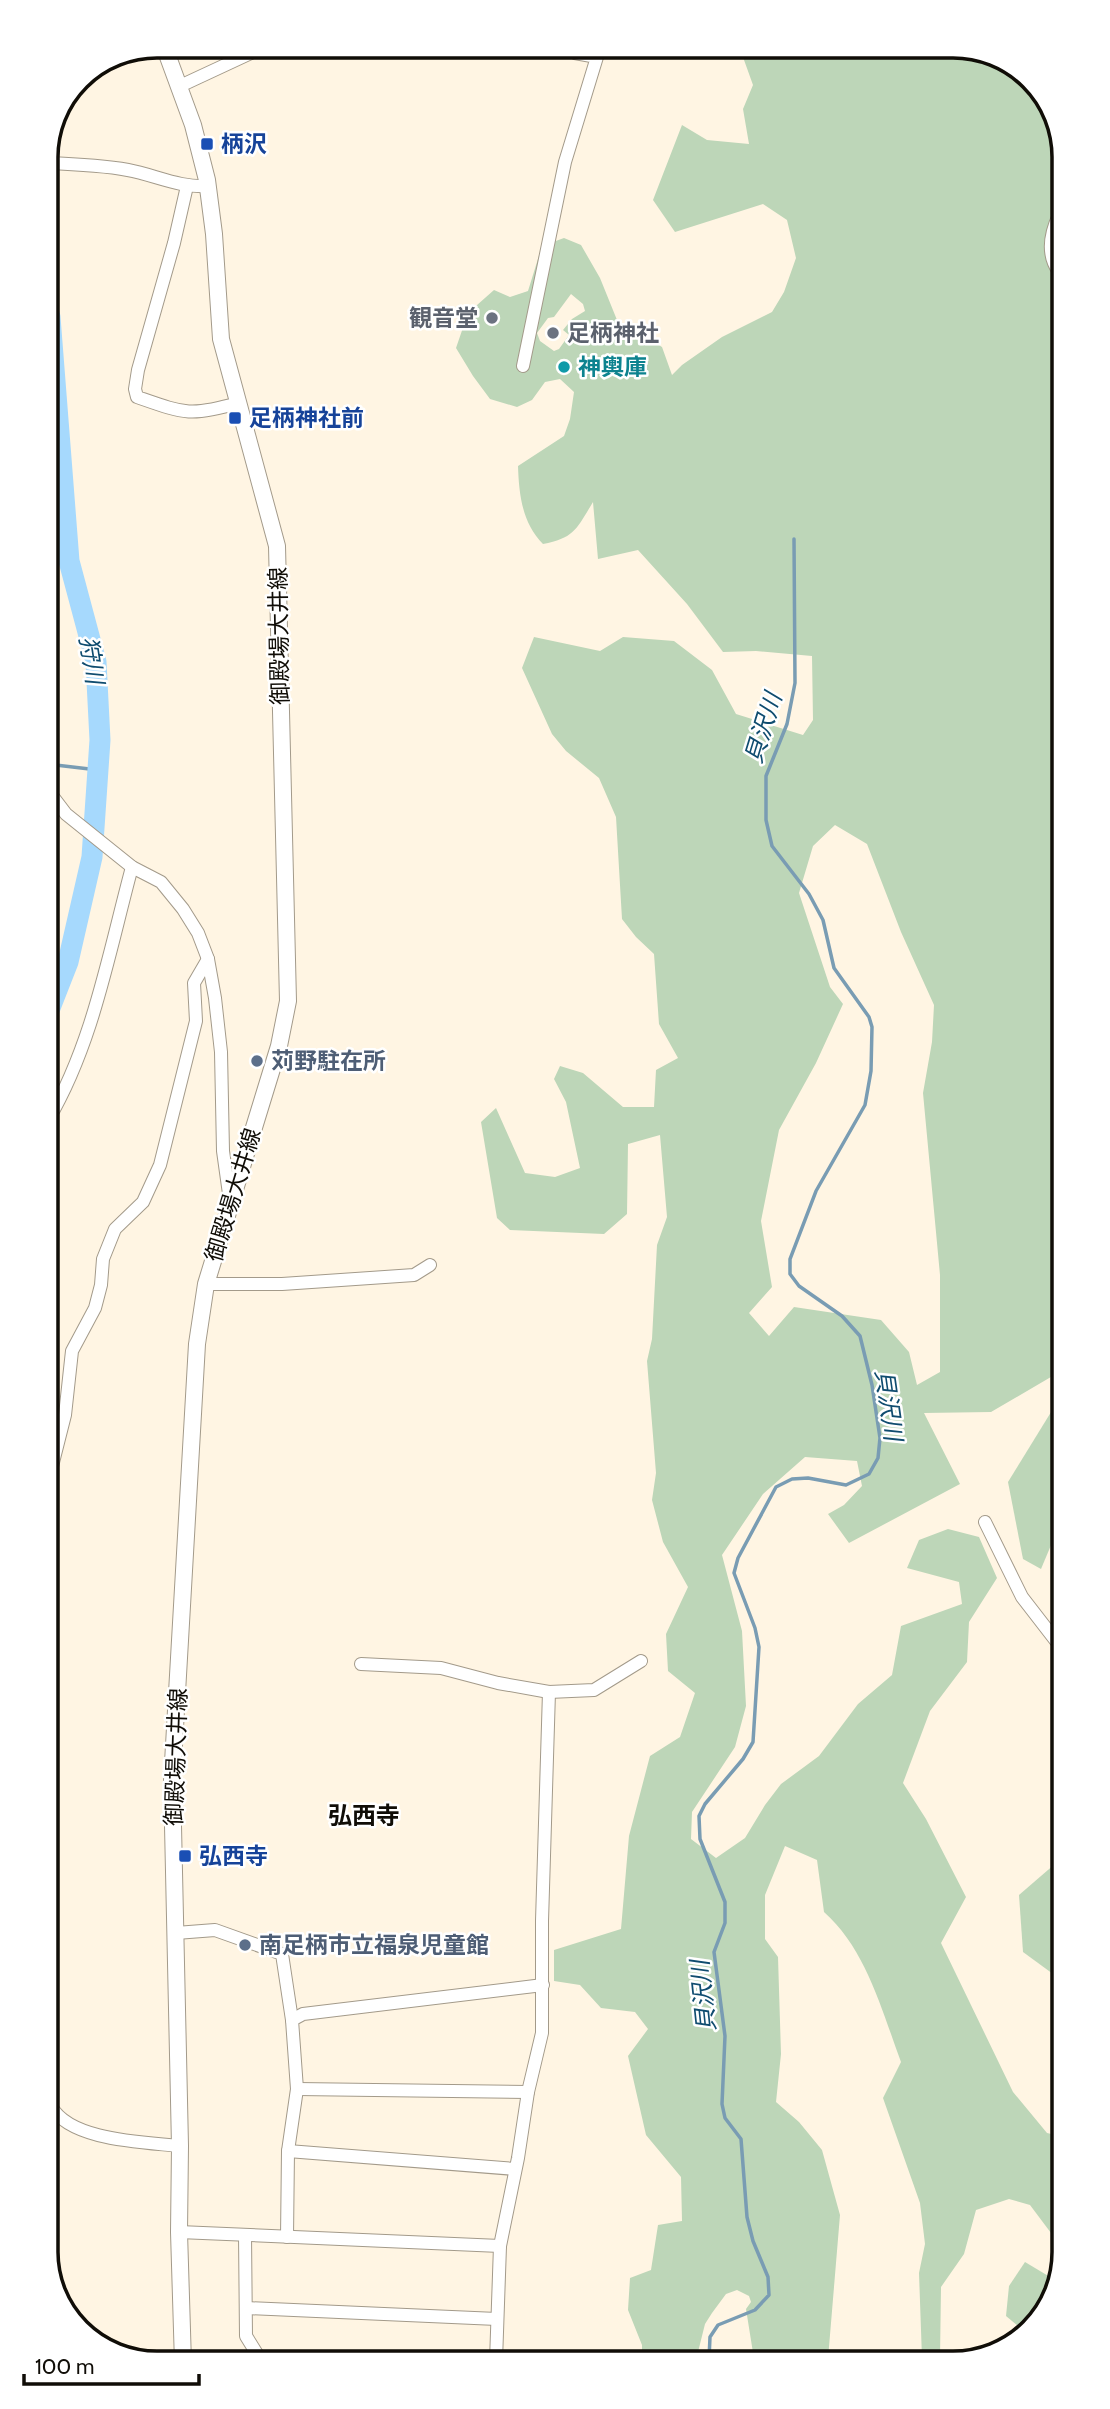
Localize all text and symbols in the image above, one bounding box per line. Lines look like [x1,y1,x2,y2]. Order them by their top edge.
place label: 柄沢 [221,130,267,158]
marker: 柄沢 [199,136,215,152]
place label: 観音堂 [409,304,478,332]
marker: 観音堂 [484,310,500,326]
place label: 足柄神社 [567,319,659,347]
marker: 足柄神社 [545,325,561,341]
place label: 神輿庫 [578,353,647,381]
marker: 神輿庫 [556,359,572,375]
place label: 足柄神社前 [249,404,364,432]
marker: 足柄神社前 [227,410,243,426]
street label: 御殿場大井線 [264,567,294,705]
water label: 狩川 [74,634,111,689]
water label: 貝沢川 [739,686,788,767]
place label: 苅野駐在所 [271,1047,386,1075]
marker: 苅野駐在所 [249,1053,265,1069]
street label: 御殿場大井線 [199,1125,267,1265]
water label: 貝沢川 [870,1367,909,1446]
street label: 御殿場大井線 [160,1688,192,1826]
district label: 弘西寺 [328,1801,400,1830]
place label: 弘西寺 [199,1842,268,1870]
marker: 弘西寺 [177,1848,193,1864]
place label: 南足柄市立福泉児童館 [259,1931,489,1959]
marker: 南足柄市立福泉児童館 [237,1937,253,1953]
water label: 貝沢川 [685,1956,721,2033]
scale bar [24,2342,200,2386]
text: 100 m [35,2354,94,2379]

